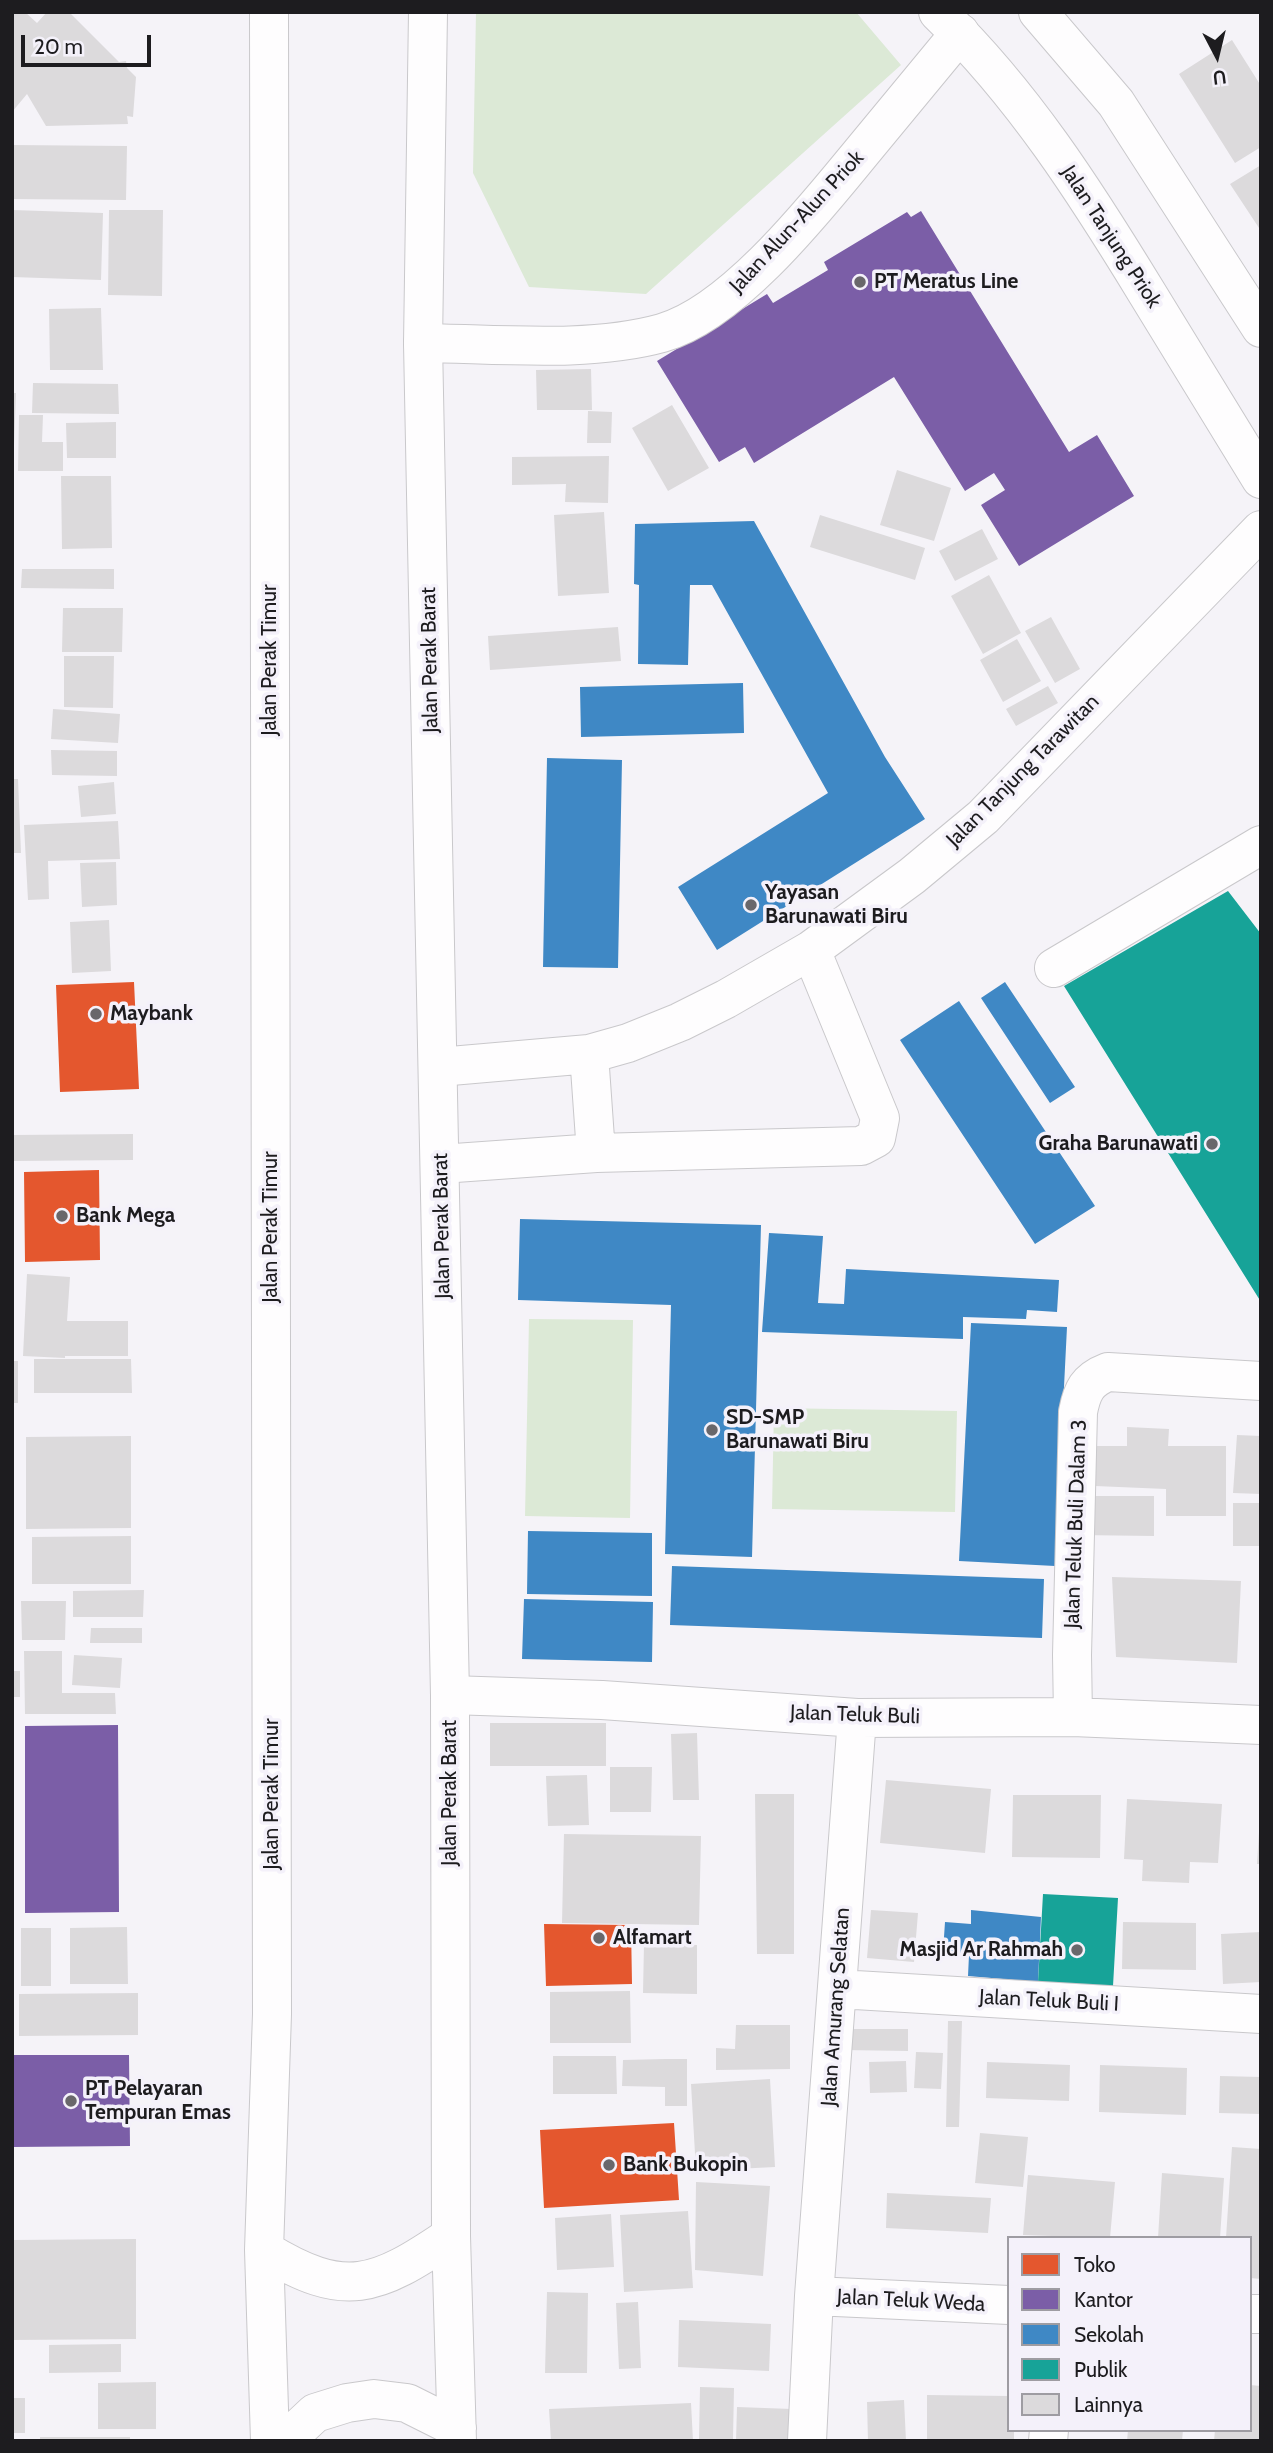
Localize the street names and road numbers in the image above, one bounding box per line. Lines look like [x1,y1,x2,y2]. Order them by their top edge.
street label: Jalan Alun-Alun Priok [725,146,869,298]
street label: Jalan Tanjung Priok [1056,161,1166,313]
street label: Jalan Perak Timur [257,584,283,736]
street label: Jalan Perak Barat [416,587,444,733]
street label: Jalan Tanjung Tarawitan [941,689,1105,853]
street label: Jalan Perak Timur [258,1151,284,1303]
street label: Jalan Perak Barat [428,1153,456,1299]
street label: Jalan Teluk Buli Dalam 3 [1060,1419,1092,1629]
street label: Jalan Teluk Buli [790,1700,920,1730]
street label: Jalan Perak Timur [259,1718,285,1870]
street label: Jalan Perak Barat [437,1720,463,1866]
street label: Jalan Amurang Selatan [816,1907,856,2107]
street label: Jalan Teluk Buli I [978,1985,1120,2017]
street label: Jalan Teluk Weda [836,2285,986,2317]

